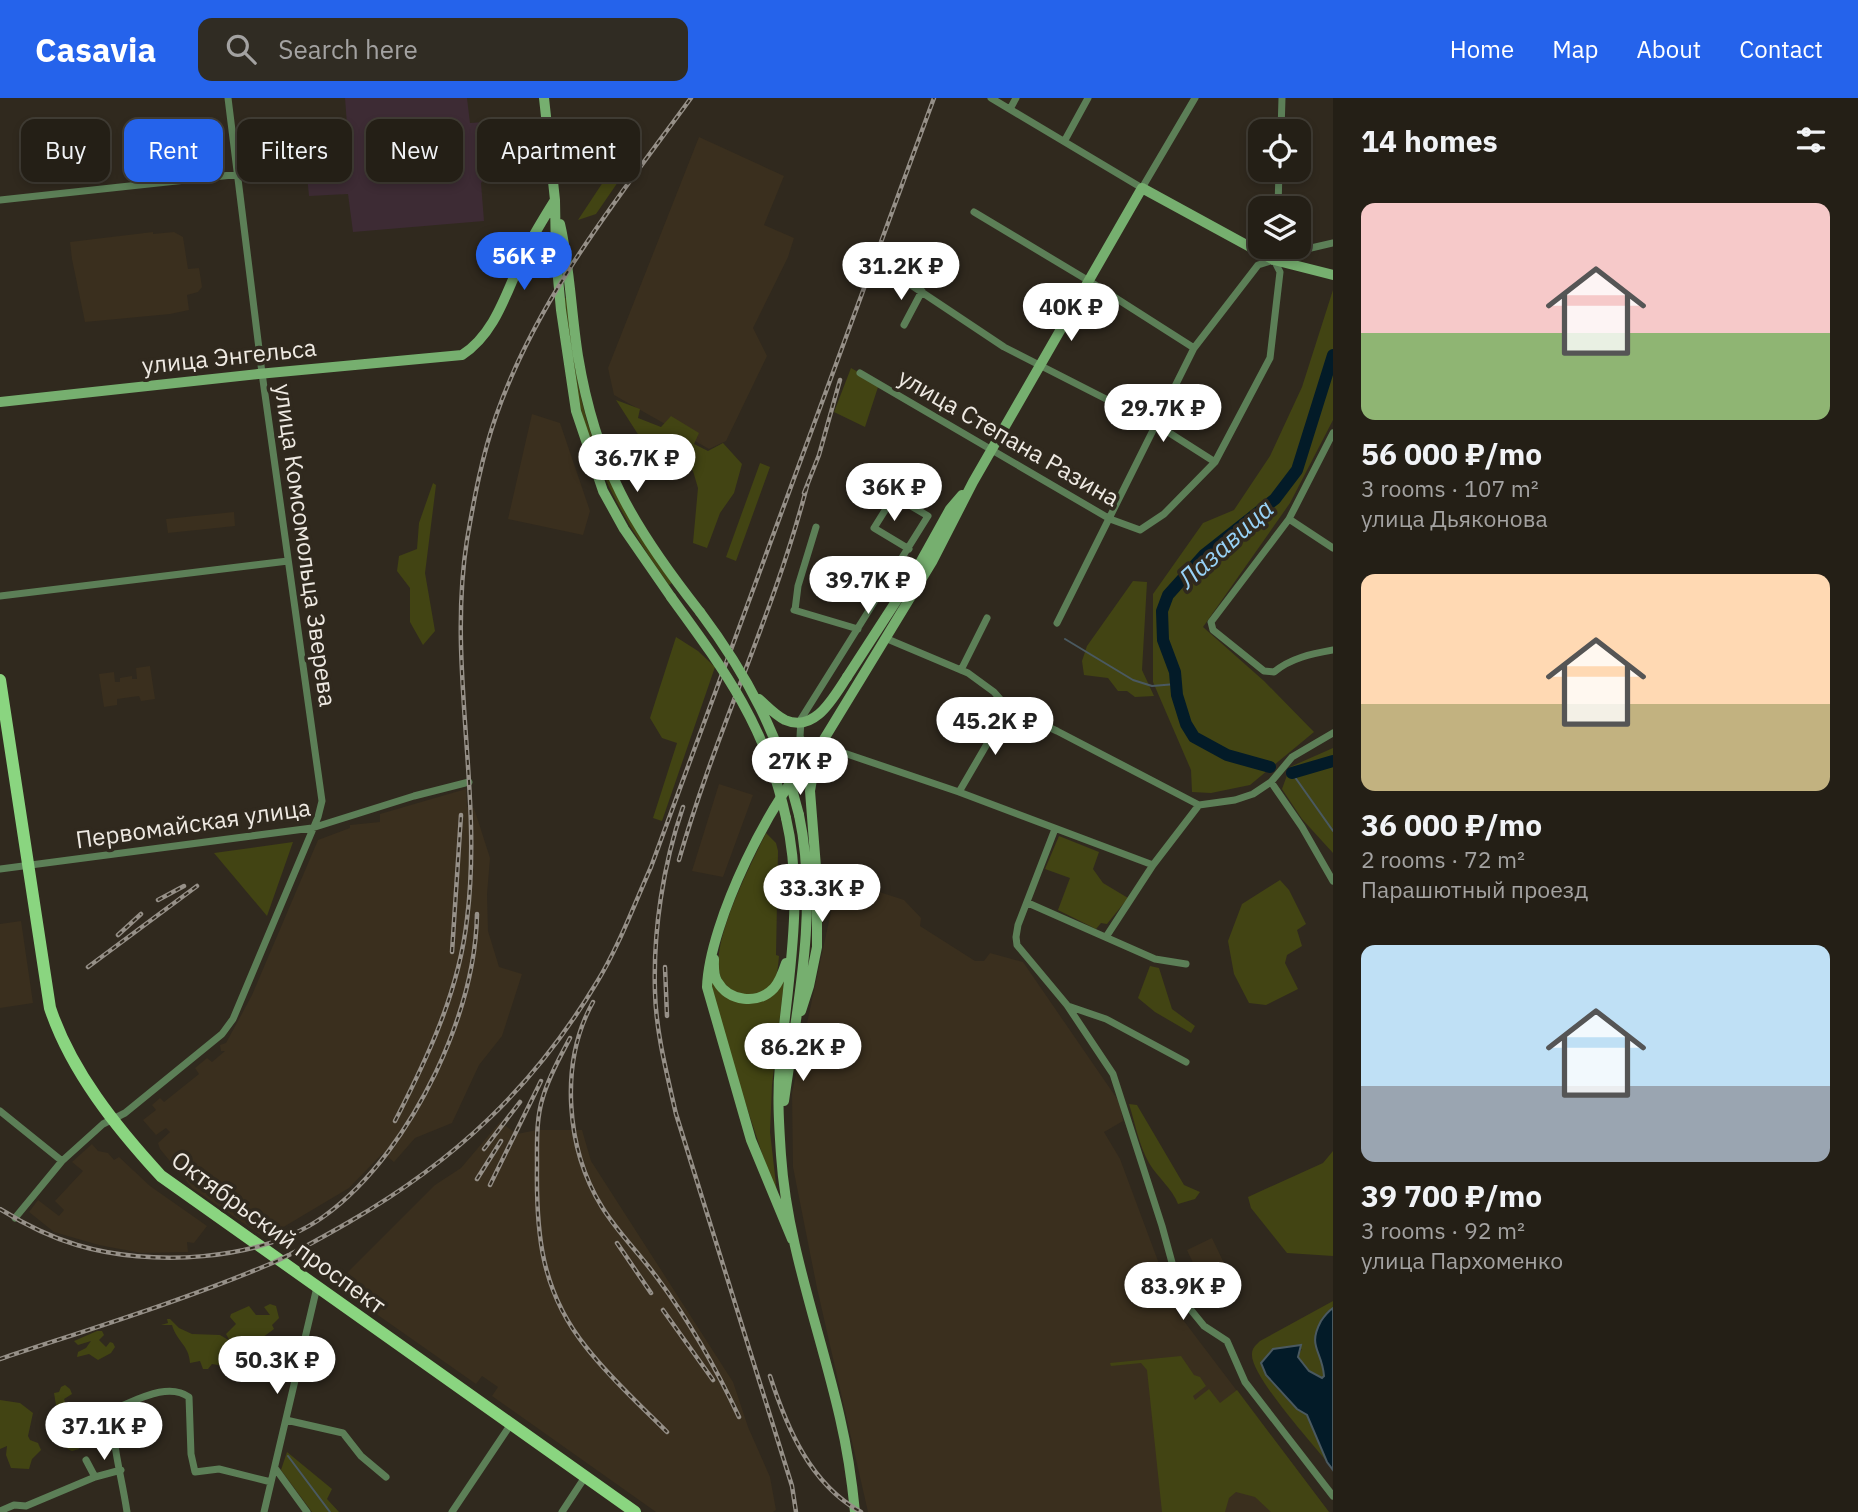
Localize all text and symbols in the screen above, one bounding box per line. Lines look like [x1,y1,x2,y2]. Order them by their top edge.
search box [198,18,688,81]
text: Casavia [35,28,156,71]
icon: search [222,30,260,68]
text: Search here [278,32,418,66]
text: Home [1450,33,1514,65]
text: Map [1552,33,1598,65]
text: About [1636,33,1701,65]
text: Contact [1739,33,1823,65]
chip: Buy [21,119,110,182]
chip: Rent [124,119,223,182]
chip: Filters [237,119,352,182]
chip: New [366,119,463,182]
chip: Apartment [477,119,640,182]
map controls [1248,119,1311,259]
button: locate [1248,119,1311,182]
text: 14 homes [1361,121,1498,160]
icon: filters [1792,121,1830,159]
button: layers [1248,196,1311,259]
pin: 56K ₽ [475,232,573,292]
text: 56K ₽ [492,240,556,270]
pin: 31.2K ₽ [836,242,966,302]
icon: home [1533,248,1659,374]
text: 31.2K ₽ [858,250,944,280]
pin: 40K ₽ [1022,284,1120,343]
text: 40K ₽ [1039,291,1103,321]
street label: улица Энгельса [140,331,318,381]
street label: улица Степана Разина [892,360,1126,514]
street label: улица Комсомольца Зверева [267,381,345,709]
pin: 29.7K ₽ [1098,384,1228,444]
text: 29.7K ₽ [1120,392,1206,422]
pin: 36.7K ₽ [572,434,702,494]
text: 56 000 ₽/mo [1361,434,1542,473]
text: 36.7K ₽ [594,442,680,472]
pin: 36K ₽ [845,464,943,523]
text: 36K ₽ [862,471,926,501]
text: 3 rooms · 107 m² [1361,473,1539,503]
water label: Лазавица [1168,491,1280,596]
text: улица Дьяконова [1361,503,1548,533]
pin: 39.7K ₽ [803,556,933,616]
text: 39.7K ₽ [825,564,911,594]
icon: home [1533,619,1659,745]
pin: 45.2K ₽ [930,698,1060,757]
text: 45.2K ₽ [952,705,1038,735]
pin: 27K ₽ [751,738,849,797]
text: 27K ₽ [768,745,832,775]
street label: Первомайская улица [73,791,313,855]
text: 36 000 ₽/mo [1361,805,1542,844]
text: 2 rooms · 72 m² [1361,844,1525,874]
pin: 33.3K ₽ [757,864,887,924]
text: 33.3K ₽ [779,872,865,902]
text: Парашютный проезд [1361,874,1588,904]
icon: home [1533,990,1659,1116]
pin: 86.2K ₽ [738,1024,868,1083]
text: 86.2K ₽ [760,1031,846,1061]
street label: Октябрьский проспект [165,1143,393,1321]
text: 39 700 ₽/mo [1361,1176,1542,1215]
text: 3 rooms · 92 m² [1361,1215,1525,1245]
text: улица Пархоменко [1361,1245,1563,1275]
pin: 83.9K ₽ [1118,1262,1248,1322]
text: 83.9K ₽ [1140,1270,1226,1300]
pin: 50.3K ₽ [212,1336,342,1396]
text: 50.3K ₽ [234,1344,320,1374]
pin: 37.1K ₽ [39,1402,169,1462]
text: 37.1K ₽ [61,1410,147,1440]

